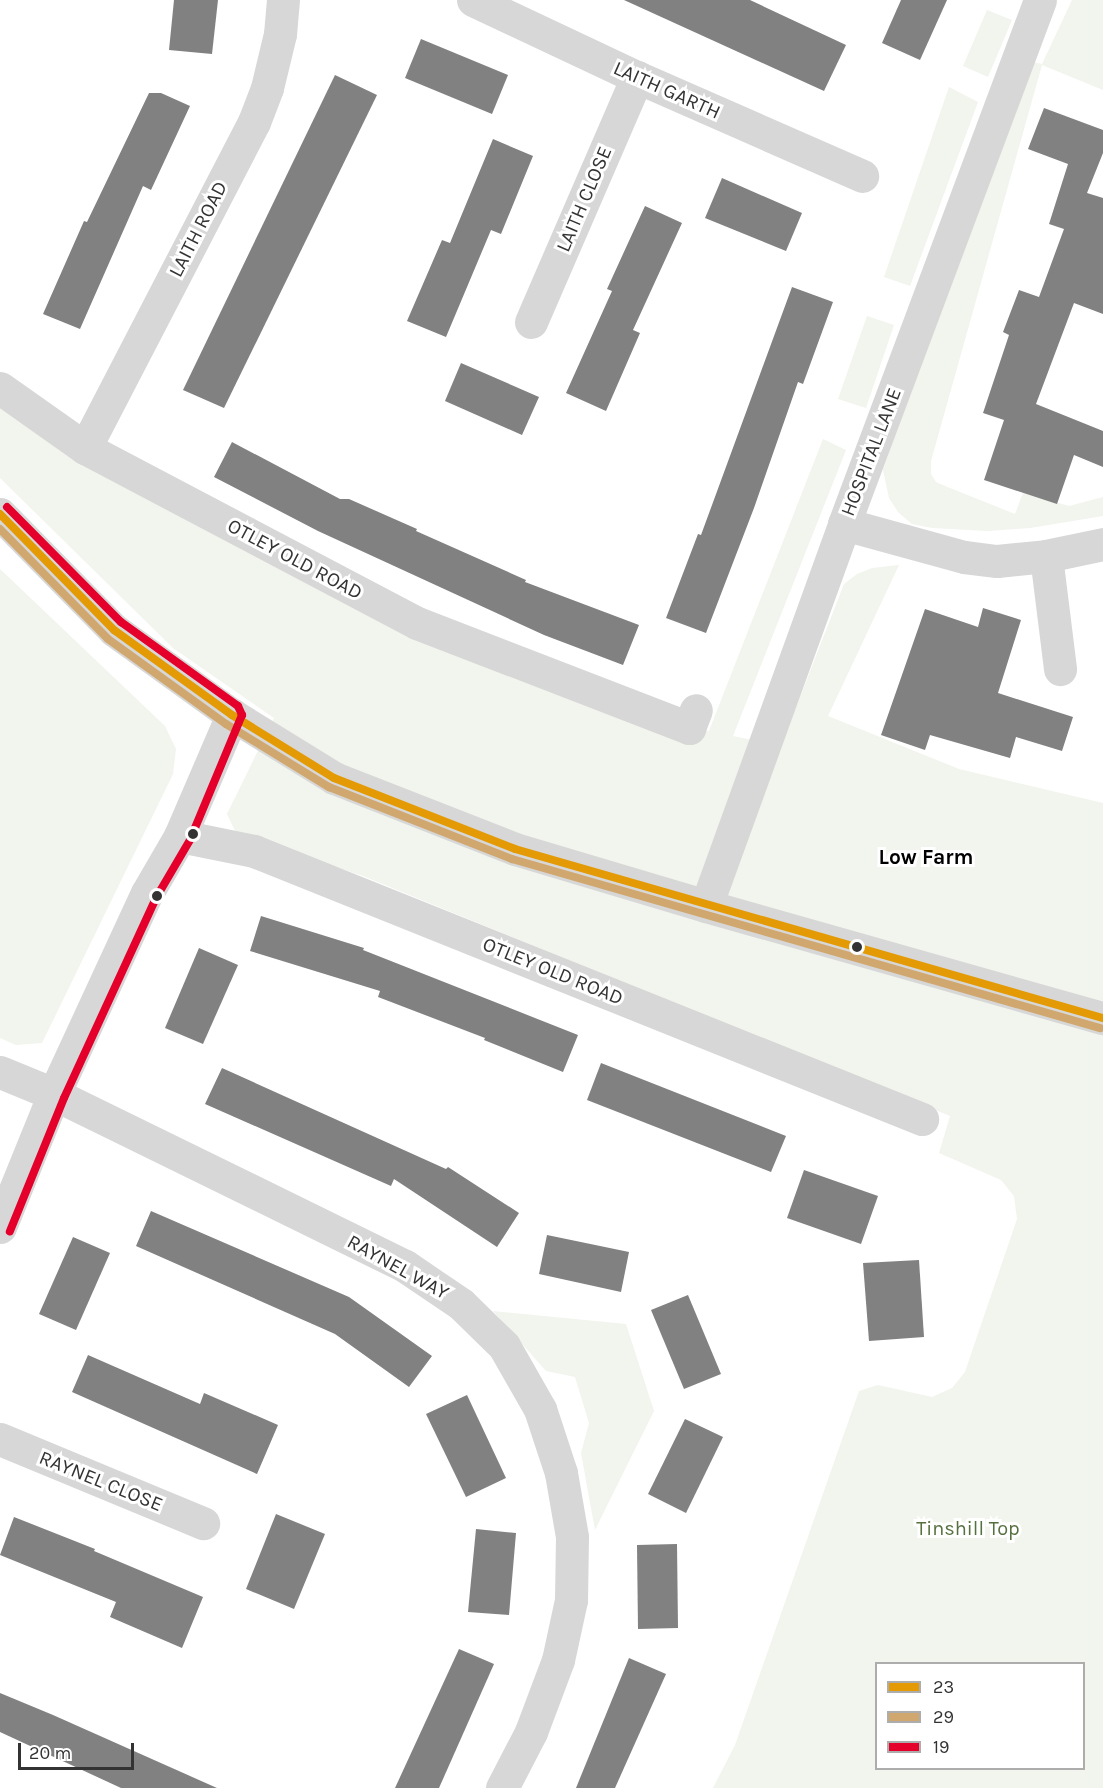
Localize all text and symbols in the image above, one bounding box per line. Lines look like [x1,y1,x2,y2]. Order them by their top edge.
street label: LAITH GARTH [610,56,724,124]
street label: LAITH CLOSE [551,143,617,255]
street label: LAITH ROAD [164,177,232,281]
street label: HOSPITAL LANE [836,384,906,520]
street label: OTLEY OLD ROAD [223,513,367,605]
unlabelled marker [187,828,199,840]
district label: Low Farm [879,844,973,870]
unlabelled marker [151,890,163,902]
street label: OTLEY OLD ROAD [479,932,627,1010]
unlabelled marker [851,941,863,953]
street label: RAYNEL WAY [343,1229,453,1305]
street label: RAYNEL CLOSE [36,1445,166,1517]
park label: Tinshill Top [916,1516,1020,1540]
legend [875,1662,1085,1770]
text: 23 [933,1676,954,1698]
text: 29 [933,1706,954,1728]
scale bar [21,1731,136,1769]
text: 19 [933,1736,949,1758]
text: 20 m [29,1742,71,1764]

